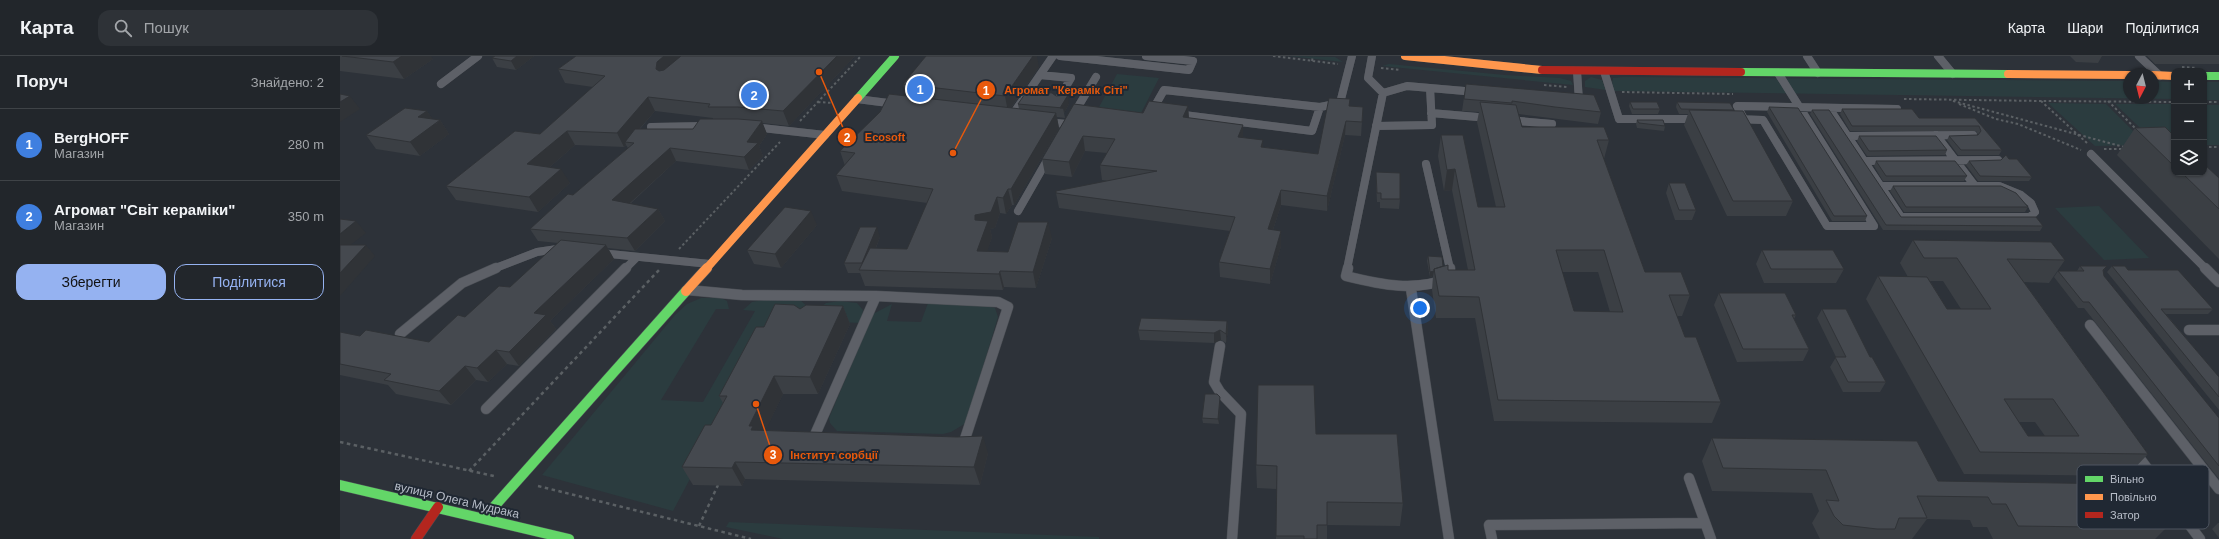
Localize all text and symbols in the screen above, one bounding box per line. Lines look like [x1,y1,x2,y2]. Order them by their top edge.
search box [98,10,378,46]
text: Карта [20,17,74,38]
icon: search [112,17,134,39]
text: Пошук [144,19,189,36]
text: Карта [2008,20,2045,36]
text: Шари [2067,20,2103,36]
text: Поділитися [2125,20,2199,36]
north arrow [2123,68,2159,104]
map controls [2171,68,2207,176]
button: + [2171,68,2207,104]
text: Поруч [16,72,68,91]
pin: 1 [907,74,933,104]
text: Знайдено: 2 [251,75,324,90]
callout: Агромат "Керамік Сіті" [976,79,1136,102]
pin: 2 [741,80,767,110]
text: 1 [983,84,990,98]
text: Агромат "Керамік Сіті" [1004,84,1128,96]
button: − [2171,104,2207,140]
callout: Ecosoft [837,126,913,149]
text: BergHOFF [54,129,129,146]
text: 2 [844,131,851,145]
text: Ecosoft [865,131,906,143]
text: 1 [25,137,33,152]
text: 280 m [288,137,324,152]
button: layers [2171,140,2207,176]
text: Магазин [54,146,104,161]
text: Агромат "Світ кераміки" [54,201,235,218]
text: 2 [25,209,33,224]
text: 350 m [288,209,324,224]
text: Магазин [54,218,104,233]
button: Зберегти [16,264,166,300]
button: Поділитися [174,264,324,300]
your location [1410,298,1430,318]
callout: Інститут сорбції [763,443,886,466]
text: 3 [770,448,777,462]
text: Інститут сорбції [790,449,879,461]
legend [2077,465,2209,529]
text: Вільно [2110,473,2144,485]
street label: вулиця Олега Мудрака [393,479,521,521]
text: Повільно [2110,491,2157,503]
text: Затор [2110,509,2140,521]

